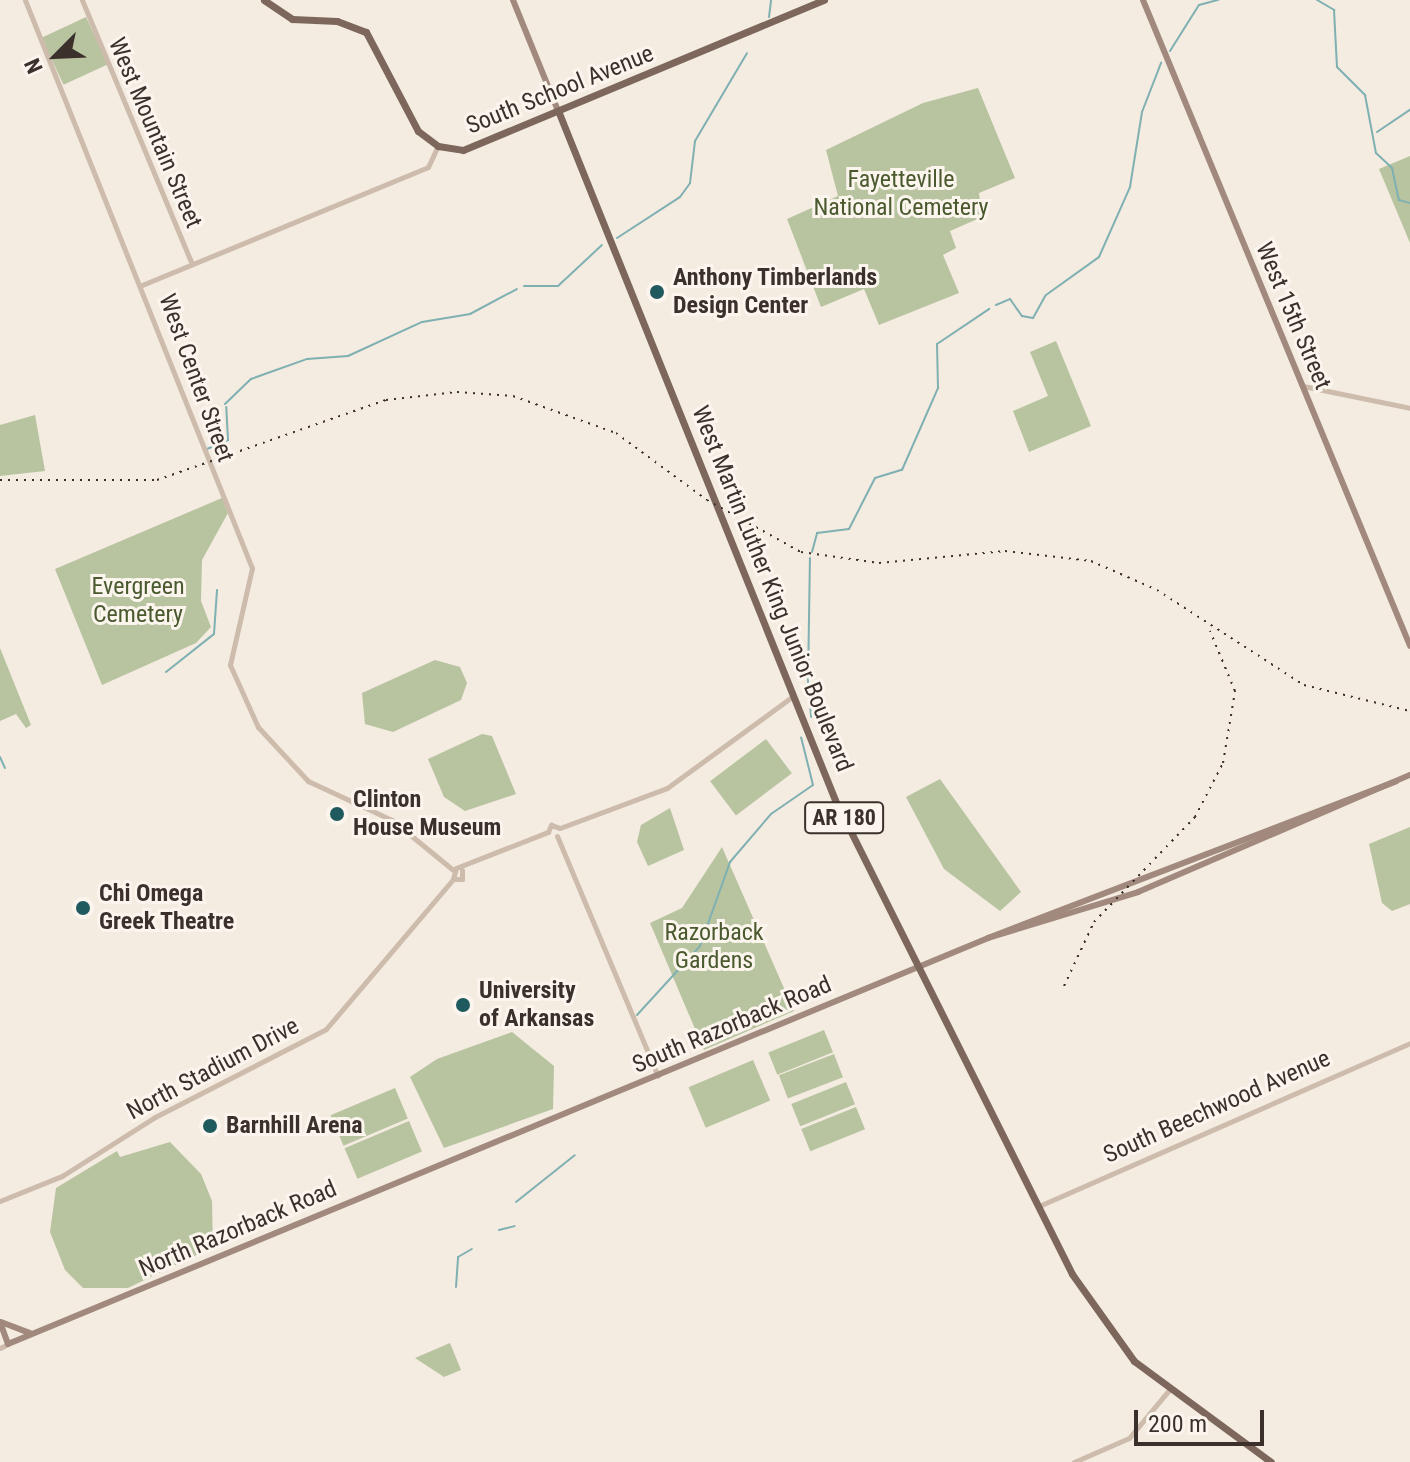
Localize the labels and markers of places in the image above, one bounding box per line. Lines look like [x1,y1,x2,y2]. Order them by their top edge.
place label: Anthony Timberlands Design Center [673,264,878,320]
marker: Anthony Timberlands Design Center [648,283,666,301]
place label: Clinton House Museum [353,786,501,842]
marker: Clinton House Museum [328,805,346,823]
place label: Chi Omega Greek Theatre [99,880,235,936]
marker: Chi Omega Greek Theatre [74,899,92,917]
place label: University of Arkansas [479,977,594,1033]
marker: University of Arkansas [454,996,472,1014]
place label: Barnhill Arena [226,1112,363,1140]
marker: Barnhill Arena [201,1117,219,1135]

